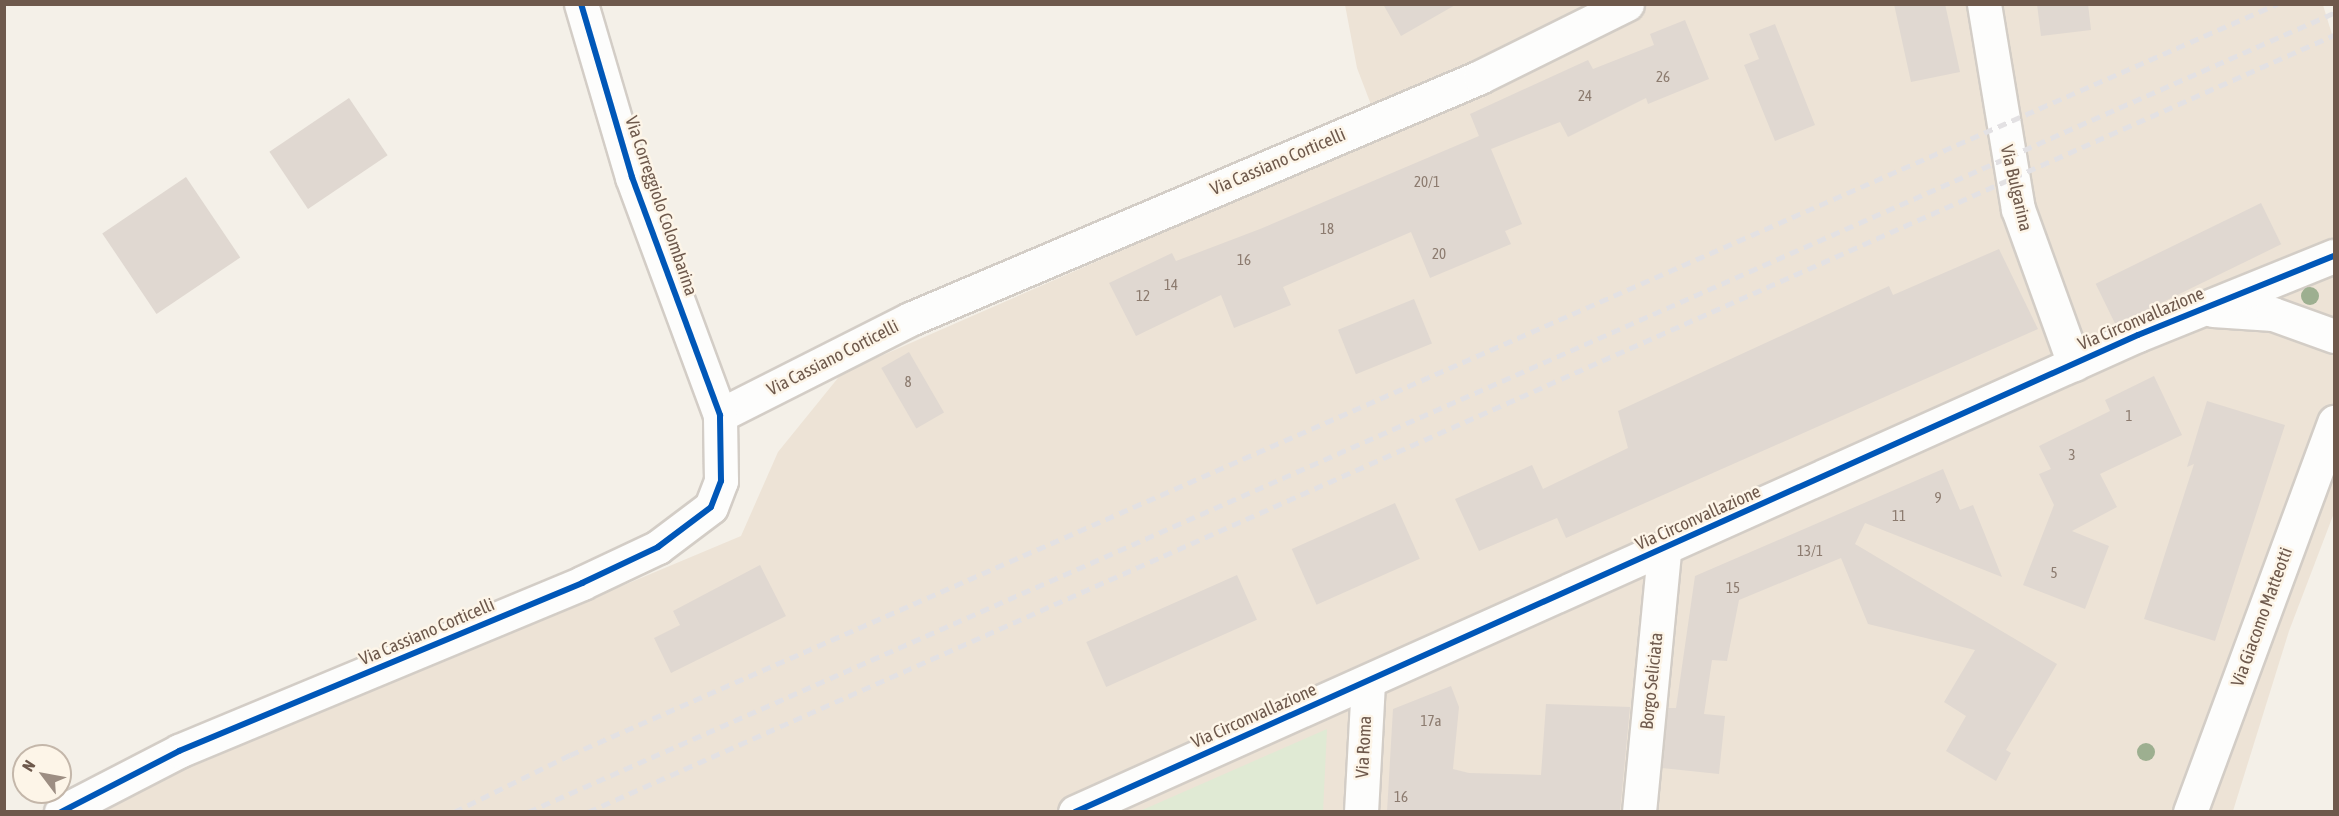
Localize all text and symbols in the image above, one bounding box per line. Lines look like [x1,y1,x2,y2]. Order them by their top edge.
house number: 26 [1656,68,1670,86]
house number: 24 [1578,87,1592,105]
street label: Via Correggiolo Colombarina [620,113,702,299]
street label: Via Cassiano Corticelli [1207,124,1349,200]
street label: Via Bulgarina [1996,143,2036,233]
house number: 20/1 [1414,173,1440,191]
house number: 18 [1320,220,1334,238]
house number: 20 [1432,245,1446,263]
house number: 16 [1237,251,1251,269]
house number: 14 [1164,276,1178,294]
street label: Via Circonvallazione [2075,283,2207,355]
house number: 12 [1136,287,1150,305]
street label: Via Cassiano Corticelli [764,316,902,400]
house number: 8 [904,373,912,391]
house number: 1 [2125,407,2133,425]
house number: 3 [2068,446,2076,464]
street label: Via Circonvallazione [1632,481,1764,555]
house number: 9 [1934,489,1942,507]
house number: 11 [1892,507,1906,525]
house number: 13/1 [1797,542,1823,560]
street label: Via Giacomo Matteotti [2227,544,2297,690]
house number: 5 [2050,564,2058,582]
house number: 15 [1726,579,1740,597]
street label: Via Cassiano Corticelli [356,594,498,670]
street label: Borgo Seliciata [1636,631,1668,731]
street label: Via Circonvallazione [1188,679,1320,753]
house number: 17a [1420,712,1442,730]
street label: Via Roma [1352,715,1376,779]
north arrow [12,744,72,804]
text: N [18,757,39,774]
house number: 16 [1394,788,1408,806]

